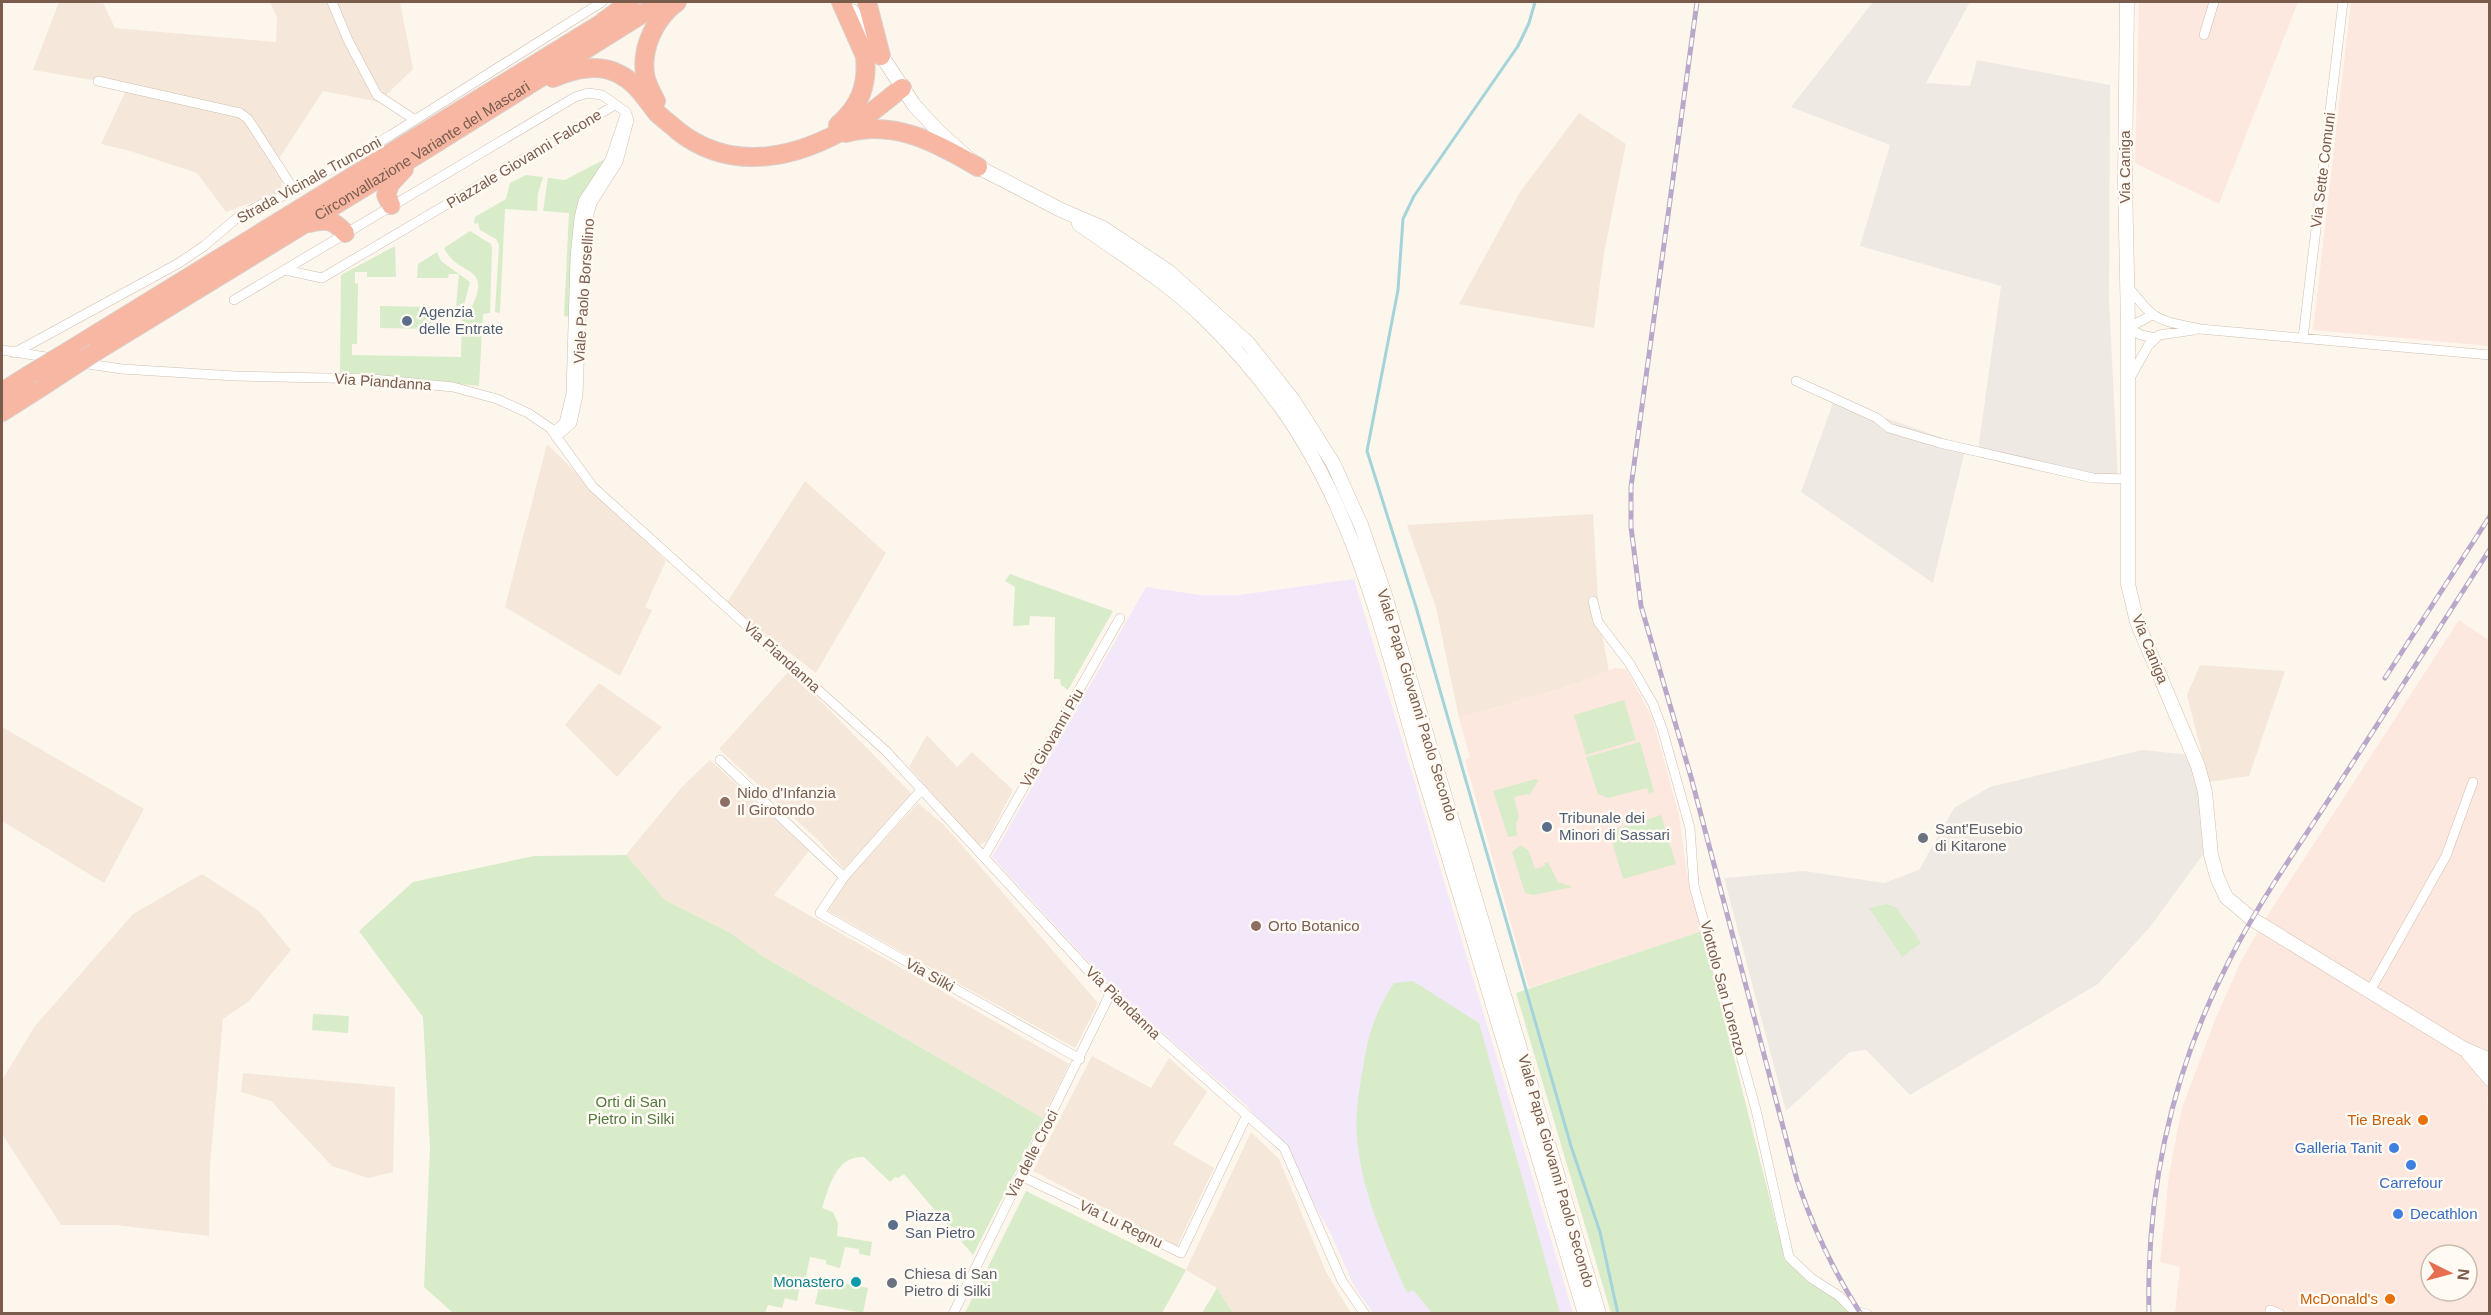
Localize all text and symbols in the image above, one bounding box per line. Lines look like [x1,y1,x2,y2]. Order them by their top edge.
street label: Circonvallazione Variante del Mascari [311,77,533,224]
street label: Piazzale Giovanni Falcone [443,106,604,212]
street label: Via Sette Comuni [2307,111,2338,229]
street label: Via Caniga [2116,130,2133,204]
street label: Strada Vicinale Trunconi [234,133,384,226]
street label: Viale Paolo Borsellino [570,218,597,364]
place label: Agenzia delle Entrate [419,303,503,337]
marker: Agenzia delle Entrate [400,314,414,328]
street label: Via Piandanna [334,370,433,393]
street label: Viale Papa Giovanni Paolo Secondo [1374,587,1461,823]
street label: Via Caniga [2129,612,2172,686]
street label: Via Piandanna [740,618,825,696]
street label: Via Giovanni Piu [1017,686,1087,790]
place label: Nido d'Infanzia Il Girotondo [737,784,836,818]
marker: Nido d'Infanzia Il Girotondo [718,795,732,809]
place label: Tribunale dei Minori di Sassari [1559,809,1670,843]
marker: Tribunale dei Minori di Sassari [1540,820,1554,834]
place label: Sant'Eusebio di Kitarone [1935,820,2023,854]
marker: Sant'Eusebio di Kitarone [1916,831,1930,845]
place label: Orto Botanico [1268,917,1360,934]
marker: Orto Botanico [1249,919,1263,933]
street label: Viottolo San Lorenzo [1697,919,1750,1057]
street label: Via Silki [903,954,958,995]
street label: Via Piandanna [1082,963,1165,1043]
street label: Viale Papa Giovanni Paolo Secondo [1515,1052,1598,1289]
park label: Orti di San Pietro in Silki [588,1093,674,1127]
street label: Via delle Croci [1002,1107,1061,1201]
place label: Tie Break [2347,1111,2411,1128]
marker: Tie Break [2416,1113,2430,1127]
place label: Galleria Tanit [2295,1139,2383,1156]
marker: Galleria Tanit [2387,1141,2401,1155]
marker: Carrefour [2404,1158,2418,1172]
place label: Carrefour [2379,1174,2443,1191]
street label: Via Lu Regnu [1077,1196,1166,1251]
place label: Decathlon [2410,1205,2478,1222]
place label: Piazza San Pietro [905,1207,975,1241]
marker: Decathlon [2391,1207,2405,1221]
marker: Piazza San Pietro [886,1218,900,1232]
north arrow [2419,1243,2479,1303]
place label: Chiesa di San Pietro di Silki [904,1265,997,1299]
text: N [2454,1268,2472,1281]
place label: Monastero [773,1273,844,1290]
marker: Monastero [849,1275,863,1289]
marker: Chiesa di San Pietro di Silki [885,1276,899,1290]
place label: McDonald's [2300,1290,2378,1307]
marker: McDonald's [2383,1292,2397,1306]

